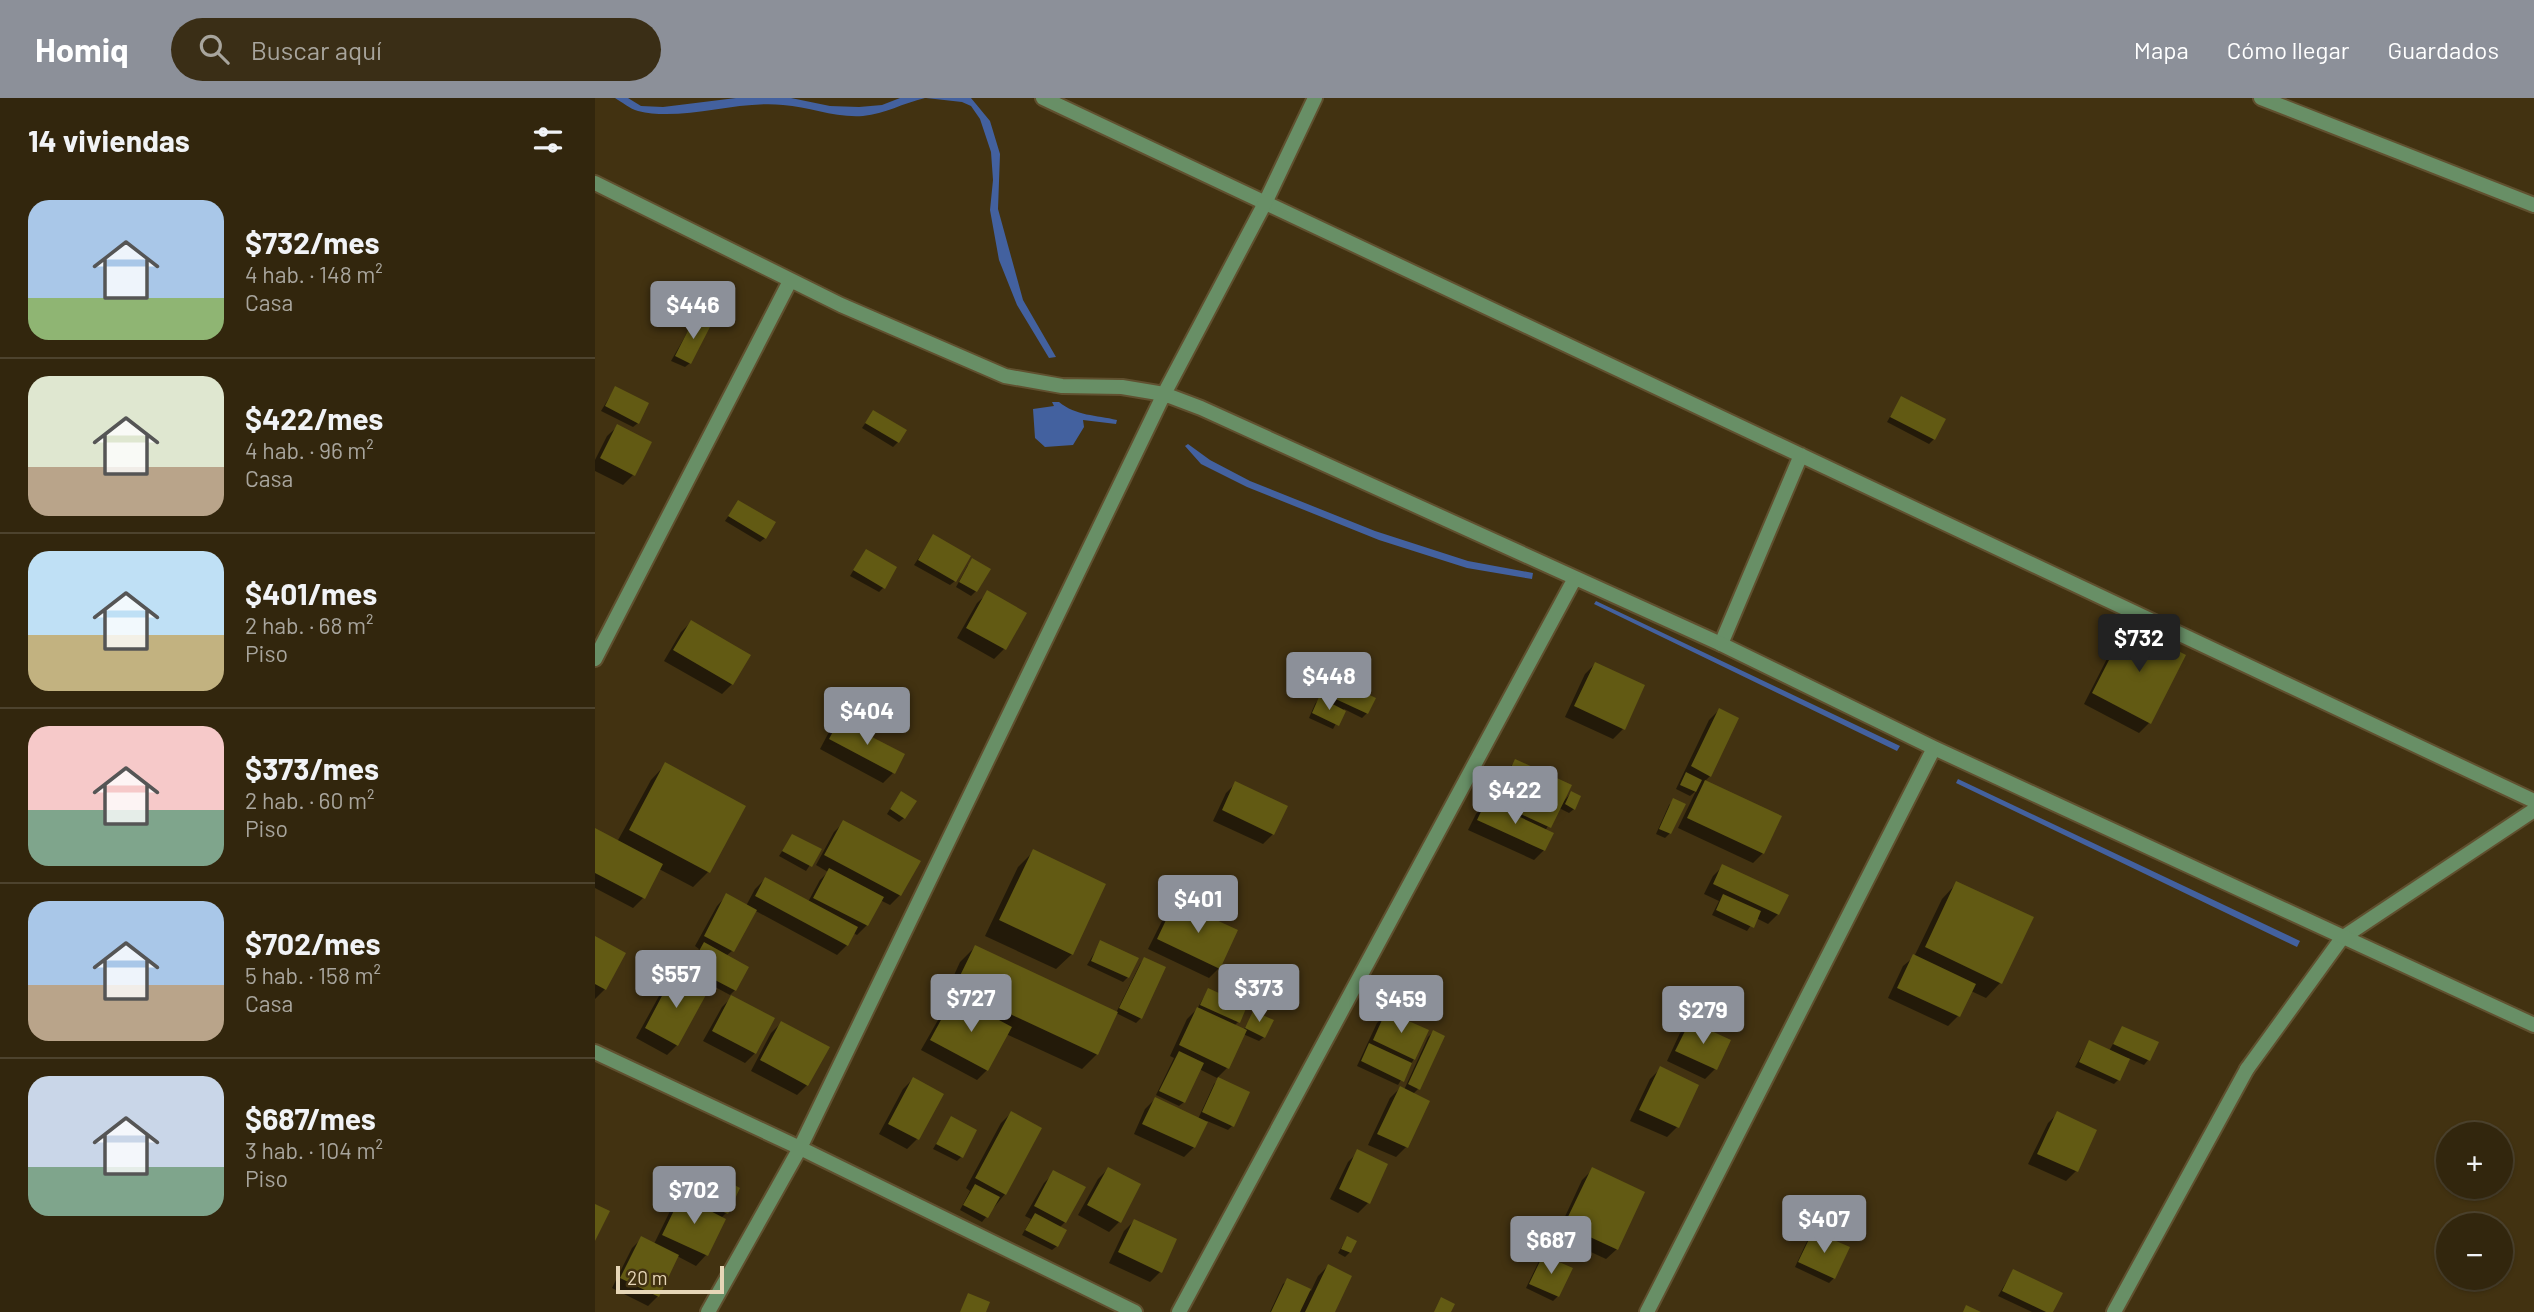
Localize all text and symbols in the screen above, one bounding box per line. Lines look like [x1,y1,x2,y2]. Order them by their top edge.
search box [171,18,661,81]
text: Homiq [35,29,129,69]
icon: search [195,30,233,68]
text: Buscar aquí [251,34,382,65]
text: Mapa [2134,35,2189,64]
text: Cómo llegar [2227,35,2349,64]
text: Guardados [2387,35,2499,64]
icon: filters [529,121,567,159]
text: 14 viviendas [28,122,190,158]
text: $732/mes [245,224,380,260]
icon: home [84,228,168,312]
text: 4 hab. · 148 m² [245,260,383,288]
pin: $446 [652,282,734,341]
text: Casa [245,288,293,316]
text: $446 [666,290,720,318]
text: $422/mes [245,400,383,436]
icon: home [84,404,168,488]
text: 4 hab. · 96 m² [245,436,374,464]
text: Casa [245,464,293,492]
text: $401/mes [245,575,377,611]
icon: home [84,579,168,663]
text: 2 hab. · 68 m² [245,611,374,639]
pin: $732 [2098,614,2180,674]
text: $732 [2114,623,2164,651]
text: Piso [245,639,288,667]
pin: $448 [1288,652,1370,712]
text: $448 [1302,661,1356,689]
pin: $404 [826,688,908,747]
text: $404 [840,696,894,724]
text: $373/mes [245,750,379,786]
icon: home [84,754,168,838]
pin: $422 [1474,766,1556,826]
text: $422 [1489,775,1541,803]
text: 2 hab. · 60 m² [245,786,375,814]
text: Piso [245,814,288,842]
pin: $401 [1157,876,1239,935]
text: $401 [1174,884,1222,912]
text: $702/mes [245,925,380,961]
icon: home [84,929,168,1013]
pin: $557 [635,950,717,1010]
text: $557 [651,959,701,987]
text: 5 hab. · 158 m² [245,961,381,989]
pin: $373 [1218,964,1300,1024]
text: $373 [1234,973,1284,1001]
pin: $727 [930,974,1012,1034]
pin: $459 [1360,976,1442,1035]
text: $727 [947,983,995,1011]
text: $459 [1375,984,1427,1012]
pin: $279 [1662,986,1744,1046]
text: Casa [245,989,293,1017]
text: $279 [1678,995,1728,1023]
text: $687/mes [245,1100,376,1136]
icon: home [84,1104,168,1188]
map controls [2436,1122,2513,1290]
button: + [2436,1122,2513,1199]
text: 3 hab. · 104 m² [245,1136,383,1164]
text: Piso [245,1164,288,1192]
pin: $702 [653,1166,735,1226]
text: $702 [669,1175,719,1203]
pin: $407 [1783,1196,1865,1255]
text: $407 [1798,1204,1850,1232]
button: − [2436,1213,2513,1290]
pin: $687 [1510,1216,1592,1276]
text: $687 [1526,1225,1576,1253]
scale bar [616,1263,725,1295]
text: 20 m [627,1266,667,1289]

